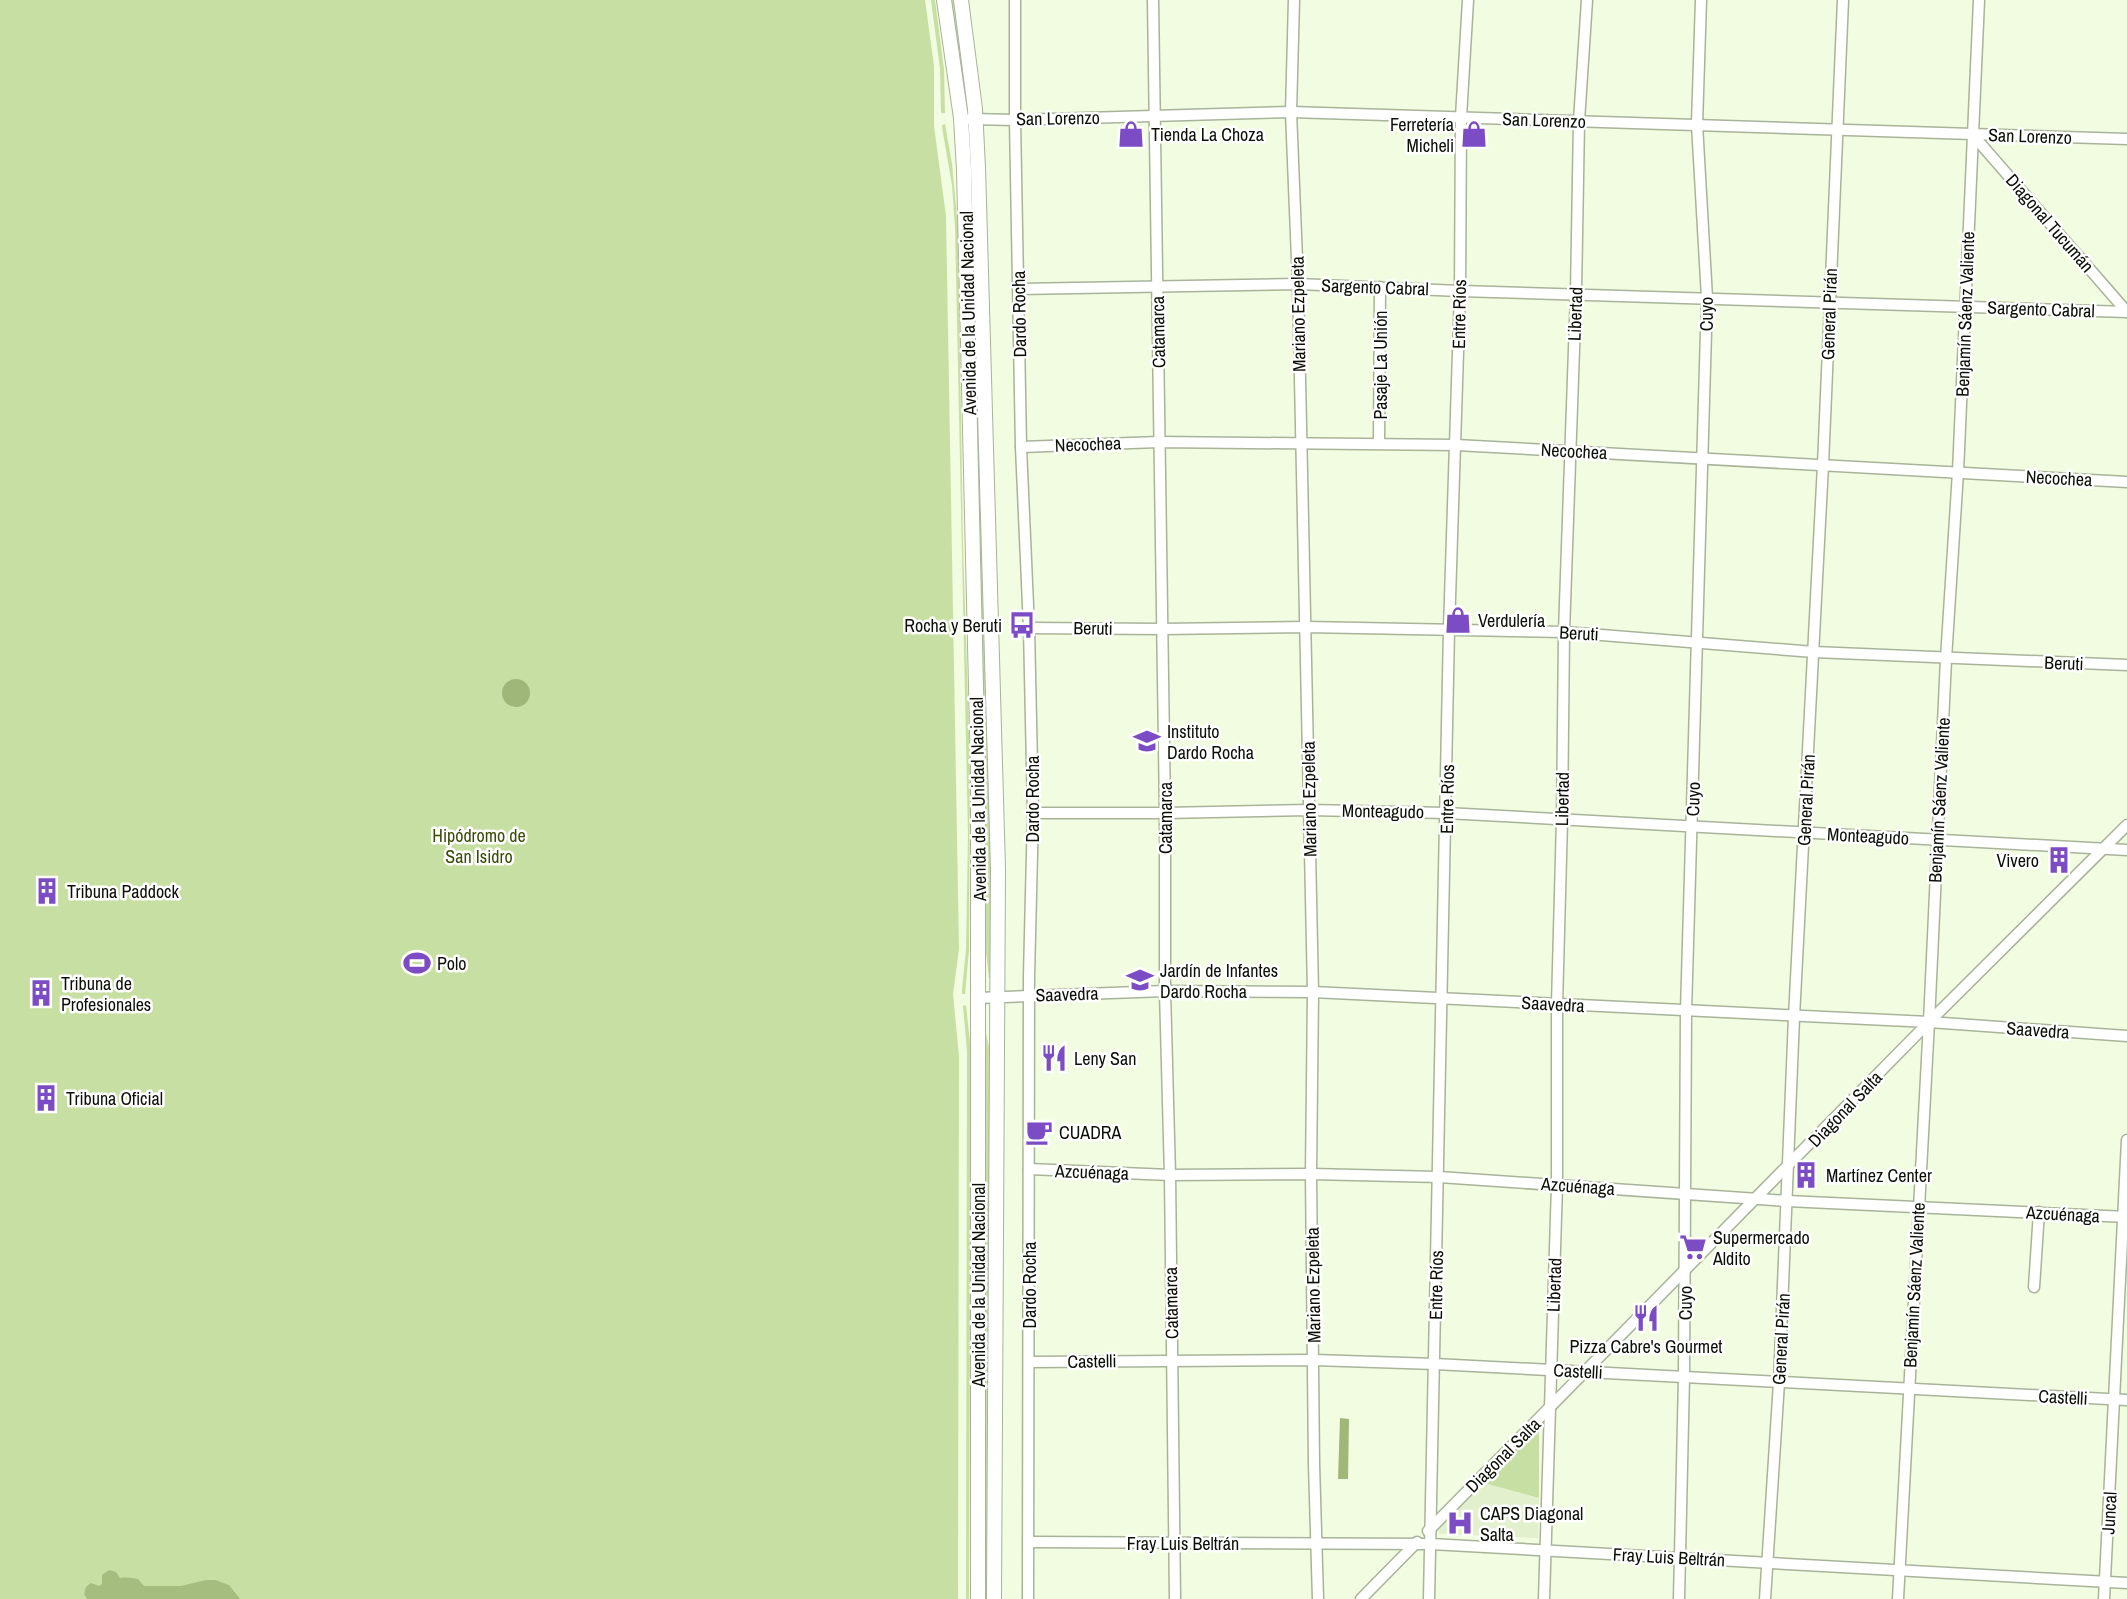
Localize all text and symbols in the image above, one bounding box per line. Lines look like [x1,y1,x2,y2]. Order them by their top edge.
street label: San Lorenzo [1016,105,1100,131]
street label: San Lorenzo [1502,106,1586,134]
place label: Ferretería Micheli [1390,112,1454,158]
shop icon: Tienda La Choza [1116,119,1146,149]
shop icon: Ferretería Micheli [1459,119,1489,149]
place label: Tienda La Choza [1151,122,1264,147]
street label: San Lorenzo [1988,122,2072,150]
street label: Diagonal Tucumán [2000,168,2100,278]
street label: Avenida de la Unidad Nacional [954,211,982,416]
street label: Benjamín Sáenz Valiente [1950,231,1980,397]
street label: Mariano Ezpeleta [1284,256,1312,372]
street label: General Pirán [1815,268,1843,360]
street label: Dardo Rocha [1006,270,1032,358]
street label: Sargento Cabral [1321,273,1429,301]
street label: Entre Ríos [1446,279,1472,349]
street label: Libertad [1562,286,1588,342]
street label: Sargento Cabral [1987,295,2095,323]
street label: Catamarca [1145,296,1171,368]
street label: Cuyo [1694,297,1719,331]
street label: Pasaje La Unión [1368,310,1393,420]
street label: Necochea [1054,430,1122,458]
street label: Necochea [1540,437,1608,465]
street label: Necochea [2025,464,2093,492]
shop icon: Verdulería [1443,605,1473,635]
place label: Verdulería [1478,608,1545,633]
bus stop icon: Rocha y Beruti [1007,610,1037,640]
place label: Rocha y Beruti [904,613,1002,638]
street label: Beruti [1073,615,1113,641]
street label: Beruti [1559,619,1599,647]
street label: Beruti [2044,650,2084,676]
street label: Avenida de la Unidad Nacional [964,697,992,902]
street label: Benjamín Sáenz Valiente [1922,717,1956,883]
place label: Instituto Dardo Rocha [1167,719,1254,765]
school or university icon: Instituto Dardo Rocha [1132,726,1162,756]
street label: Mariano Ezpeleta [1295,741,1323,857]
street label: General Pirán [1791,753,1821,847]
street label: Dardo Rocha [1020,756,1045,842]
street label: Entre Ríos [1434,764,1460,834]
street label: Libertad [1549,772,1575,826]
street label: Cuyo [1680,781,1706,817]
street label: Catamarca [1153,782,1178,854]
street label: Monteagudo [1342,798,1424,824]
street label: Monteagudo [1826,821,1910,851]
park label: Hipódromo de San Isidro [432,823,526,869]
building icon: Vivero [2044,845,2074,875]
place label: Vivero [1997,848,2039,873]
building icon: Tribuna Paddock [32,876,62,906]
place label: Tribuna Paddock [67,879,179,904]
sports icon: Polo [402,948,432,978]
place label: Polo [437,951,467,976]
place label: Jardín de Infantes Dardo Rocha [1160,958,1278,1004]
school or university icon: Jardín de Infantes Dardo Rocha [1125,965,1155,995]
place label: Tribuna de Profesionales [61,971,151,1017]
building icon: Tribuna de Profesionales [26,978,56,1008]
street label: Saavedra [1035,980,1099,1008]
street label: Saavedra [1521,990,1585,1018]
street label: Saavedra [2006,1015,2070,1045]
restaurant icon: Leny San [1039,1043,1069,1073]
place label: Leny San [1074,1046,1136,1071]
street label: Diagonal Salta [1802,1065,1888,1153]
building icon: Tribuna Oficial [31,1083,61,1113]
place label: Tribuna Oficial [66,1086,163,1111]
cafe icon: CUADRA [1024,1117,1054,1147]
place label: CUADRA [1059,1120,1121,1145]
street label: Azcuénaga [1054,1158,1129,1186]
building icon: Martínez Center [1791,1160,1821,1190]
place label: Martínez Center [1826,1163,1932,1188]
street label: Azcuénaga [1539,1171,1616,1201]
street label: Avenida de la Unidad Nacional [966,1183,991,1388]
street label: Azcuénaga [2024,1200,2101,1228]
street label: Benjamín Sáenz Valiente [1897,1202,1931,1368]
place label: Supermercado Aldito [1712,1225,1810,1271]
street label: Mariano Ezpeleta [1299,1227,1327,1343]
supermarket icon: Supermercado Aldito [1678,1232,1708,1262]
street label: Dardo Rocha [1017,1242,1042,1328]
street label: Entre Ríos [1423,1250,1449,1320]
street label: Libertad [1541,1257,1567,1313]
street label: Catamarca [1158,1267,1184,1339]
street label: Cuyo [1673,1286,1698,1320]
street label: General Pirán [1766,1292,1796,1386]
restaurant icon: Pizza Cabre's Gourmet [1631,1303,1661,1333]
place label: Pizza Cabre's Gourmet [1570,1334,1722,1359]
street label: Castelli [1067,1348,1117,1374]
street label: Castelli [1553,1357,1603,1385]
street label: Castelli [2038,1383,2088,1411]
street label: Diagonal Salta [1460,1412,1546,1498]
street label: Juncal [2095,1491,2123,1535]
place label: CAPS Diagonal Salta [1480,1501,1583,1547]
hospital icon: CAPS Diagonal Salta [1445,1508,1475,1538]
street label: Fray Luis Beltrán [1127,1531,1239,1556]
street label: Fray Luis Beltrán [1612,1542,1726,1572]

